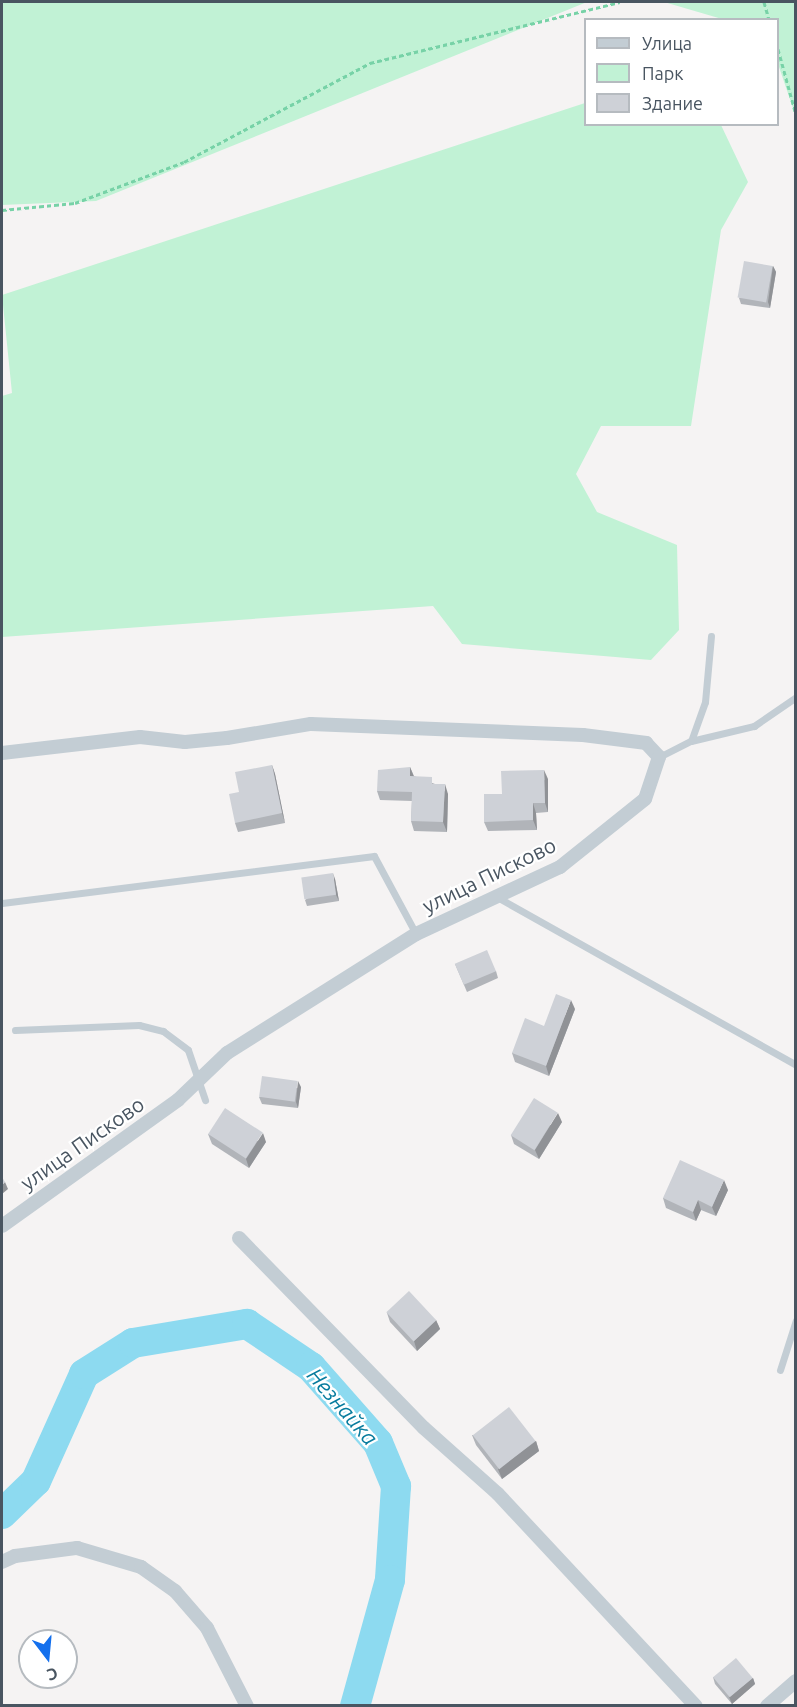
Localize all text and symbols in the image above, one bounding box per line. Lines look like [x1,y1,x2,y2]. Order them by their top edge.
legend [584,18,779,126]
text: Улица [642,33,692,53]
text: Парк [642,63,683,83]
text: Здание [642,93,703,113]
street label: улица Писково [418,832,560,918]
street label: улица Писково [15,1091,149,1195]
water label: Незнайка [302,1362,384,1450]
north arrow [18,1629,78,1689]
text: С [45,1664,60,1684]

